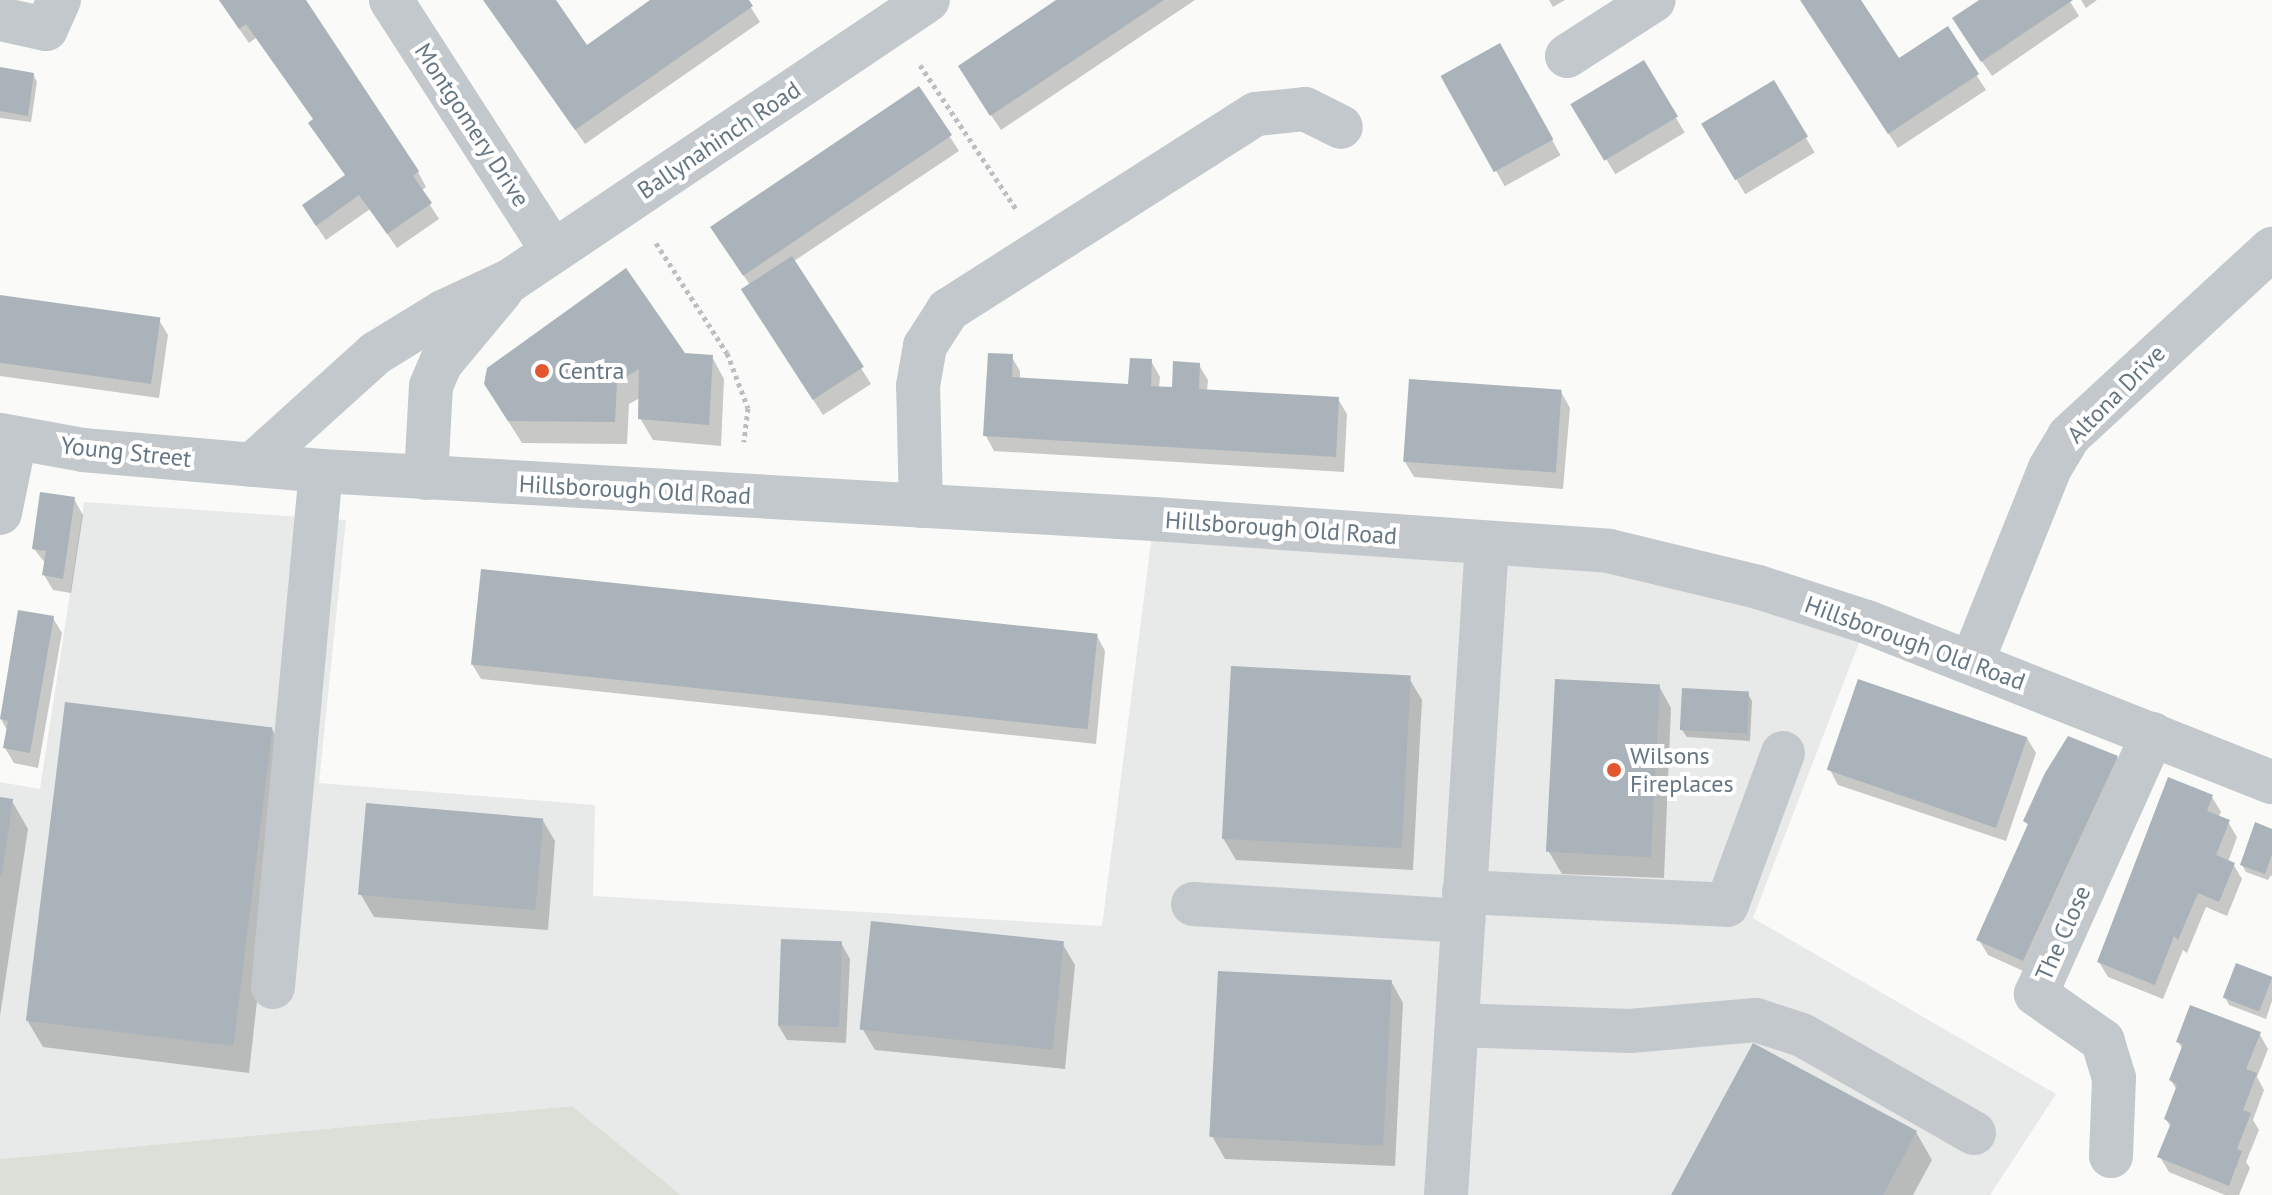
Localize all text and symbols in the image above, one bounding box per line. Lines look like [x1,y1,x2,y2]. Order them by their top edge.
street label: Montgomery Drive [408,38,536,212]
street label: Ballynahinch Road [632,75,806,205]
street label: Altona Drive [2061,339,2171,449]
place label: Centra [558,357,624,385]
marker: Centra [533,362,551,380]
street label: Young Street [59,431,193,473]
street label: Hillsborough Old Road [518,470,752,510]
street label: Hillsborough Old Road [1164,506,1398,550]
street label: Hillsborough Old Road [1801,590,2029,696]
place label: Wilsons Fireplaces [1630,742,1734,798]
marker: Wilsons Fireplaces [1605,761,1623,779]
street label: The Close [2029,881,2097,985]

